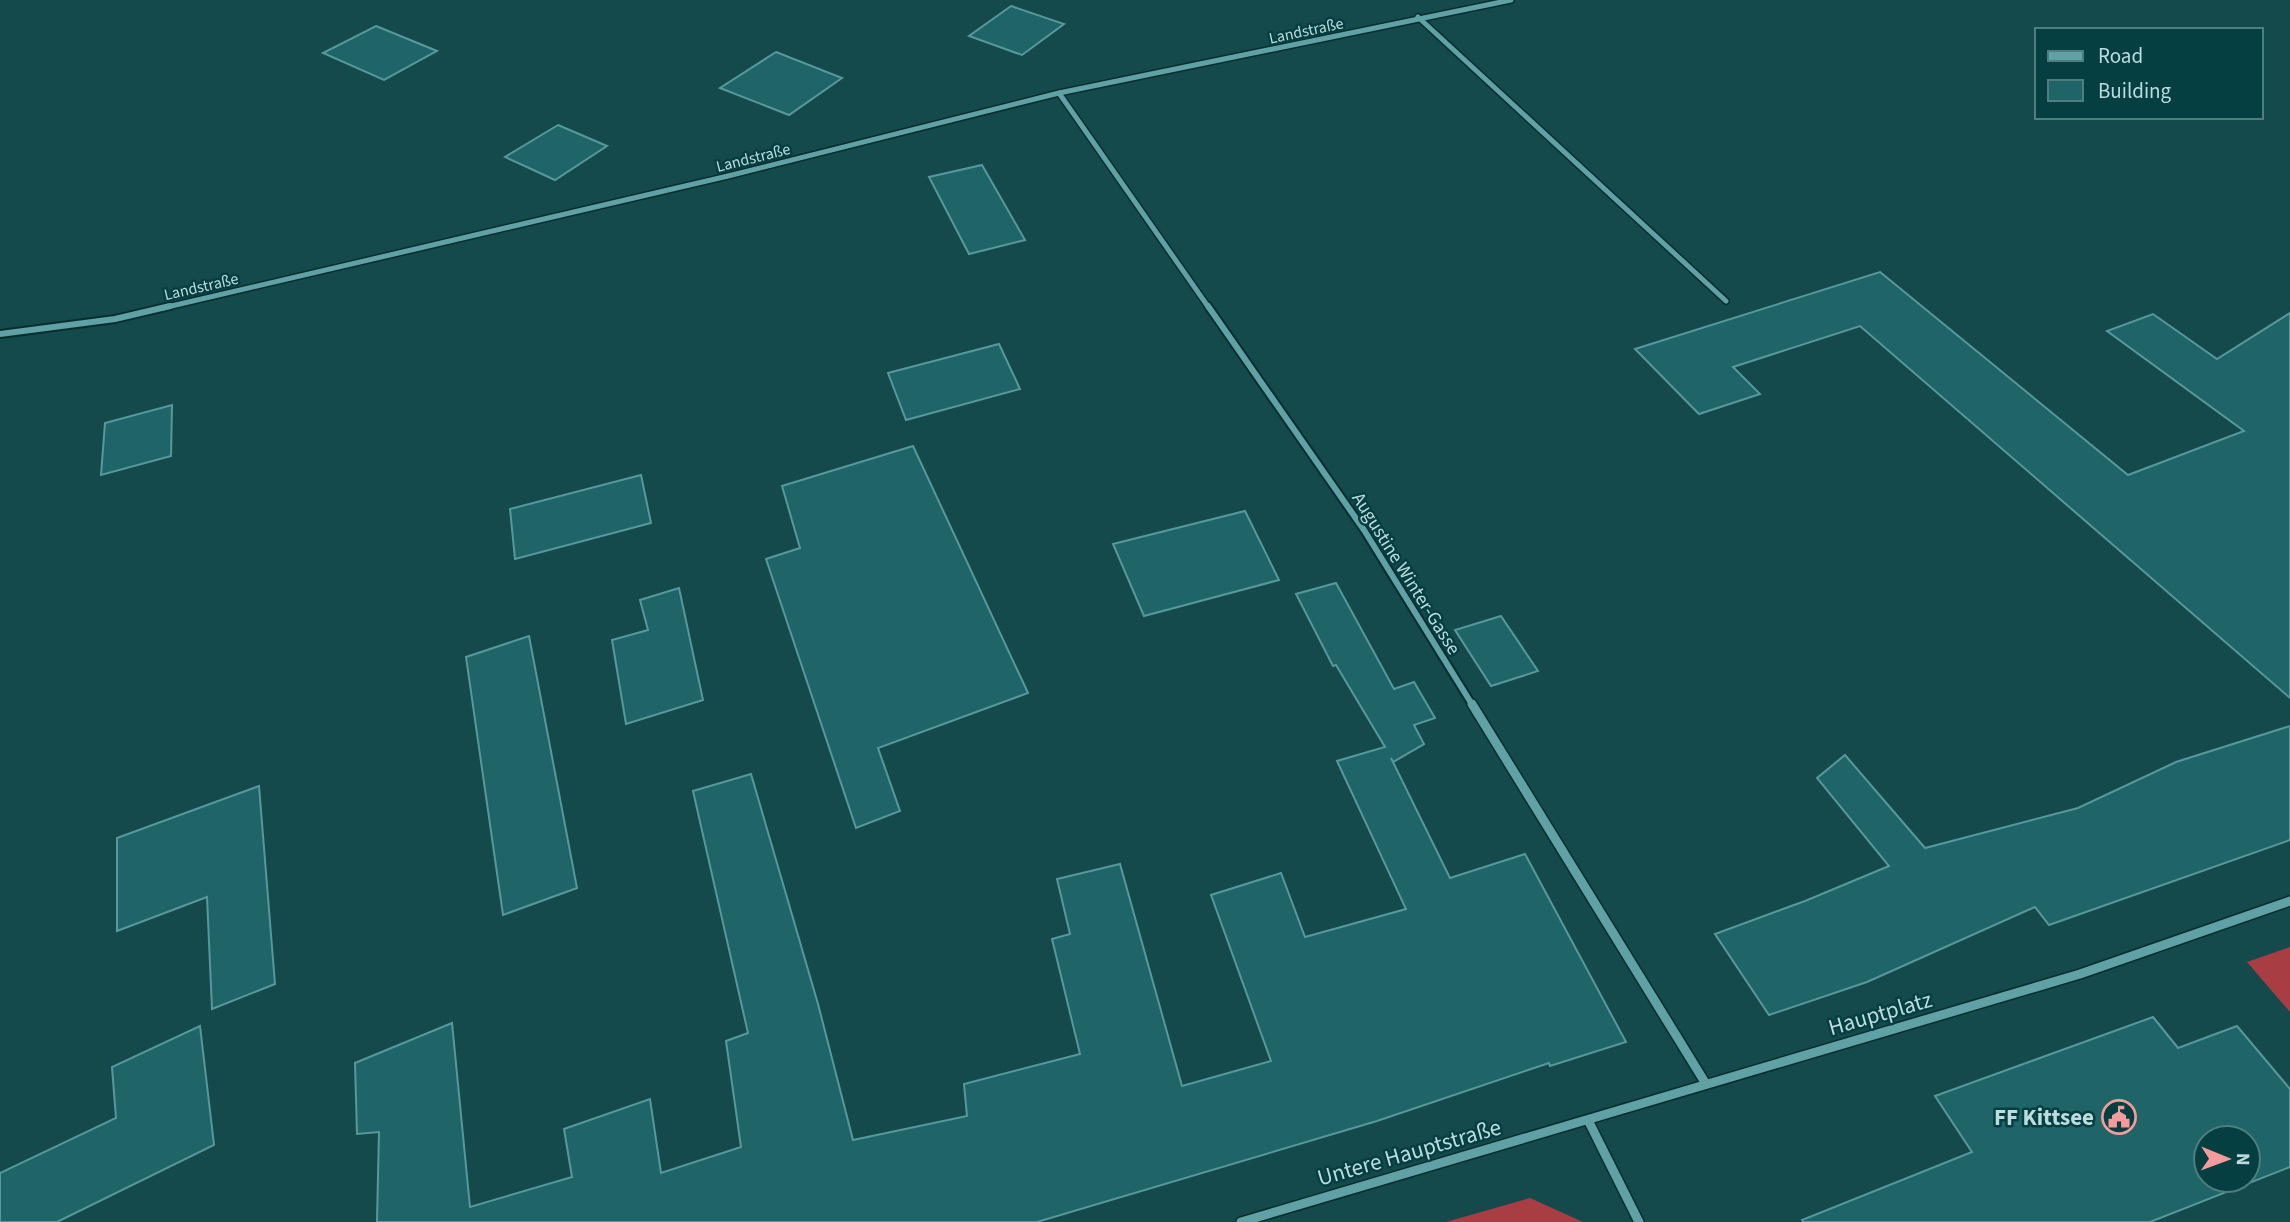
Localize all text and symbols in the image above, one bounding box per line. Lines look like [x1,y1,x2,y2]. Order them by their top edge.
street label: Landstraße [1267,12,1346,50]
legend [2035,28,2262,119]
text: Road [2098,41,2143,71]
text: Building [2098,76,2172,106]
street label: Landstraße [714,138,793,178]
street label: Landstraße [162,268,241,306]
street label: Augustine Winter-Gasse [1345,487,1467,660]
street label: Hauptplatz [1824,983,1936,1044]
public building icon: FF Kittsee [2100,1098,2138,1136]
place label: FF Kittsee [1994,1101,2094,1134]
street label: Untere Hauptstraße [1313,1110,1505,1194]
north arrow [2192,1124,2262,1194]
text: N [2229,1153,2256,1166]

